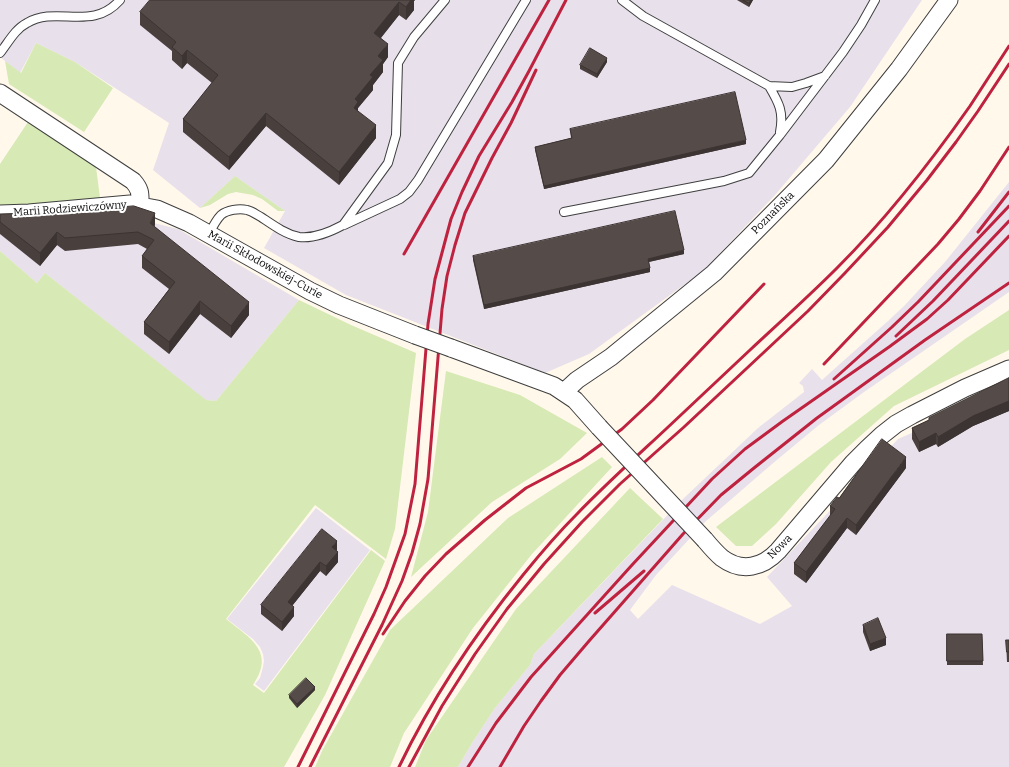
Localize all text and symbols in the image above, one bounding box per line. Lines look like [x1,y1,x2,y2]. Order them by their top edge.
street label: Poznańska [749,189,797,237]
street label: Marii Rodziewiczówny [13,198,127,220]
street label: Marii Skłodowskiej-Curie [205,228,325,302]
street label: Nowa [765,532,795,562]

